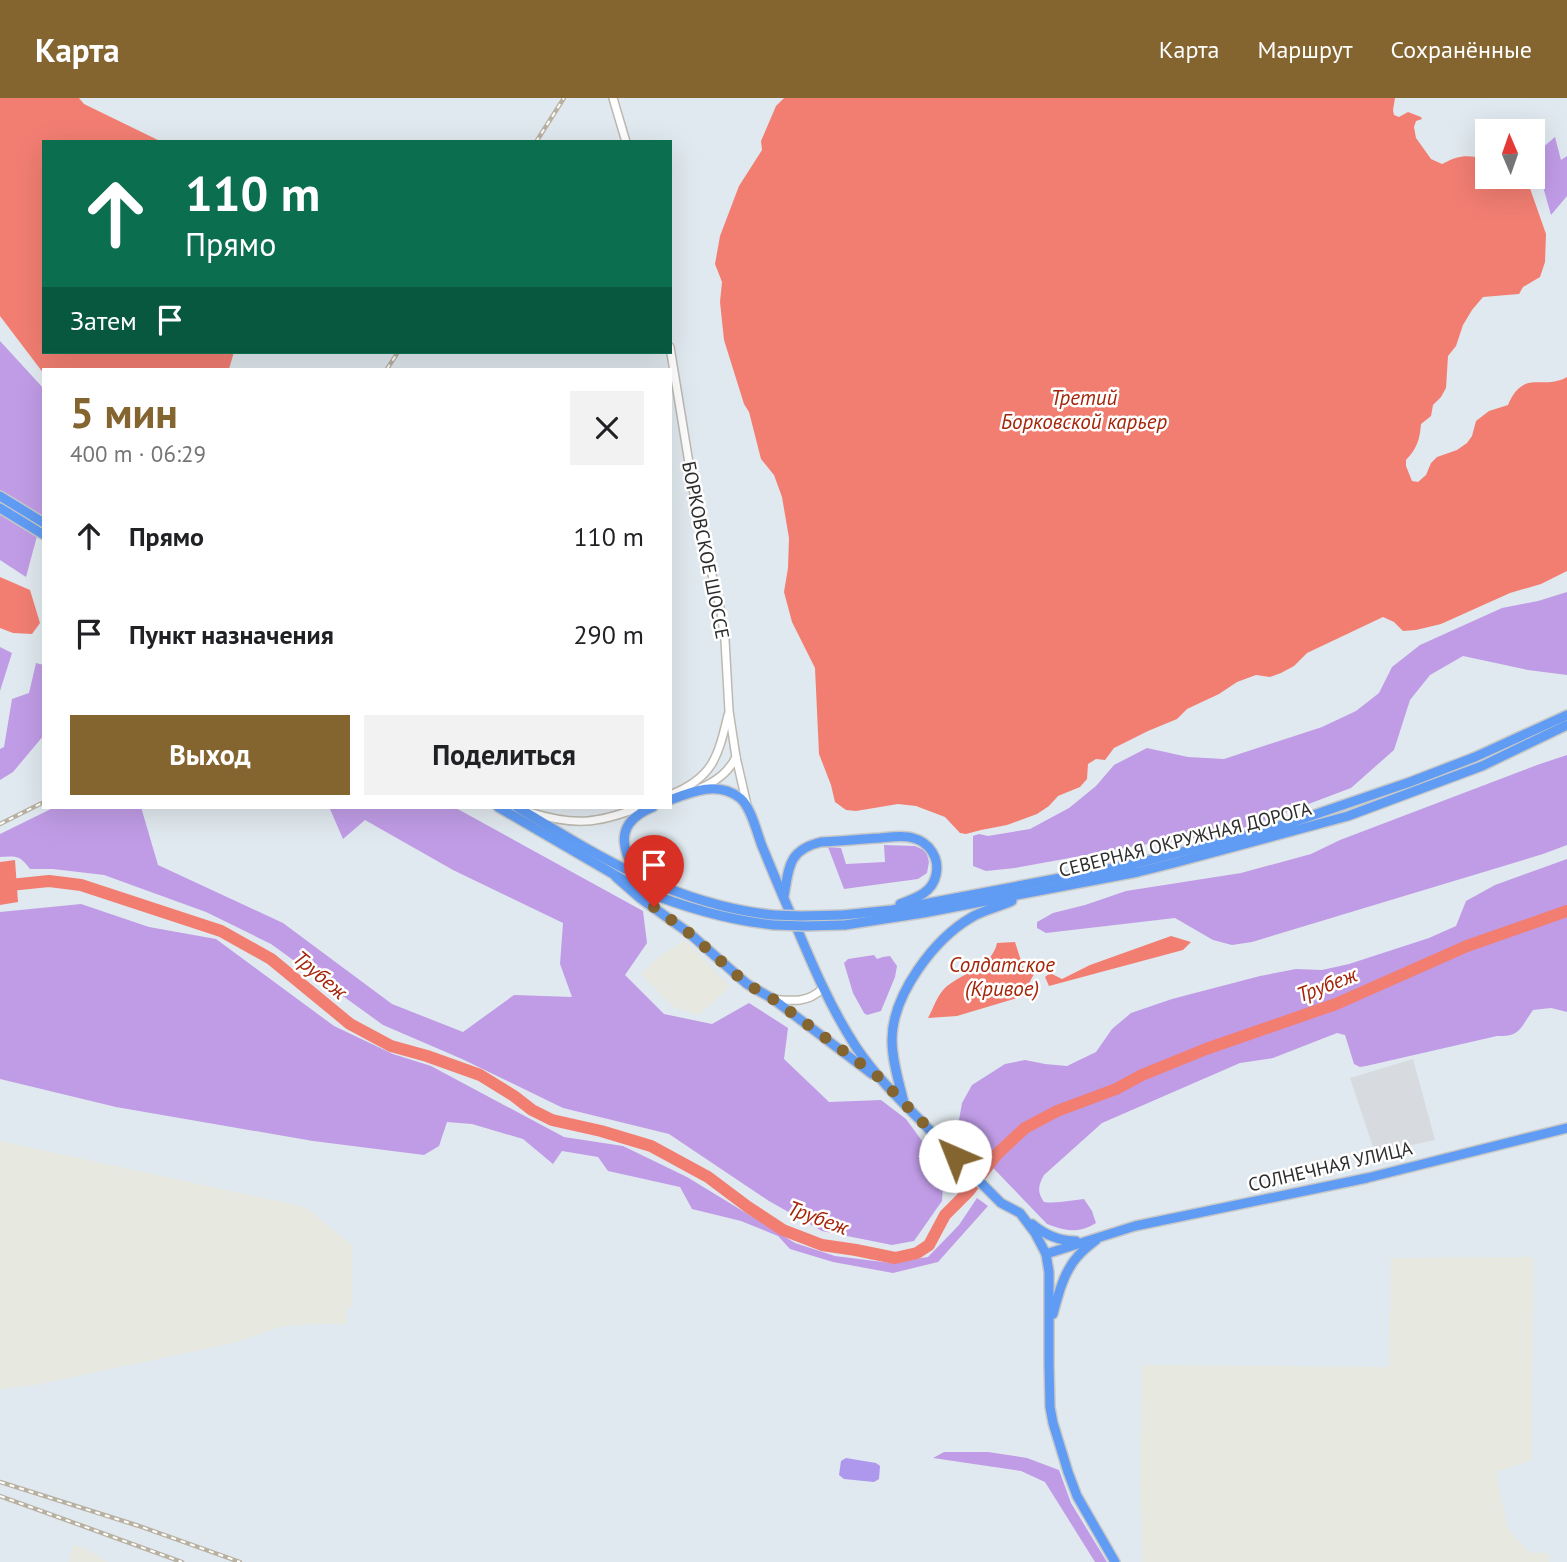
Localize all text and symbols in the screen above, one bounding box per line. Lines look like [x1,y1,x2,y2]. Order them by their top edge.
text: Карта [35,28,120,71]
text: Карта [1159,34,1219,65]
text: Маршрут [1257,34,1352,65]
text: Сохранённые [1390,34,1532,65]
north arrow [1475,119,1545,189]
map controls [1475,119,1545,189]
text: 110 m [185,161,320,225]
icon: ahead [70,168,161,259]
text: Прямо [185,223,276,265]
icon: arrive [151,301,189,339]
text: Затем [70,304,137,337]
water label: Третий Борковской карьер [1001,384,1167,435]
text: 5 мин [70,385,178,440]
button: close [570,391,644,465]
text: 400 m · 06:29 [70,439,206,468]
street label: БОРКОВСКОЕ ШОССЕ [677,459,735,641]
icon: ahead [70,517,108,555]
text: Прямо [129,520,204,553]
text: 110 m [573,520,644,553]
icon: arrive [70,615,108,653]
text: Пункт назначения [129,618,334,651]
text: 290 m [573,618,644,651]
button: Выход [70,715,350,795]
button: Поделиться [364,715,644,795]
street label: СЕВЕРНАЯ ОКРУЖНАЯ ДОРОГА [1056,796,1314,882]
pin [624,835,684,907]
icon: arrive [635,846,673,884]
water label: Трубеж [288,944,354,1006]
water label: Солдатское (Кривое) [949,951,1055,1002]
water label: Трубеж [1293,960,1362,1008]
position arrow [918,1119,992,1193]
street label: СОЛНЕЧНАЯ УЛИЦА [1246,1135,1414,1197]
water label: Трубеж [784,1194,854,1241]

